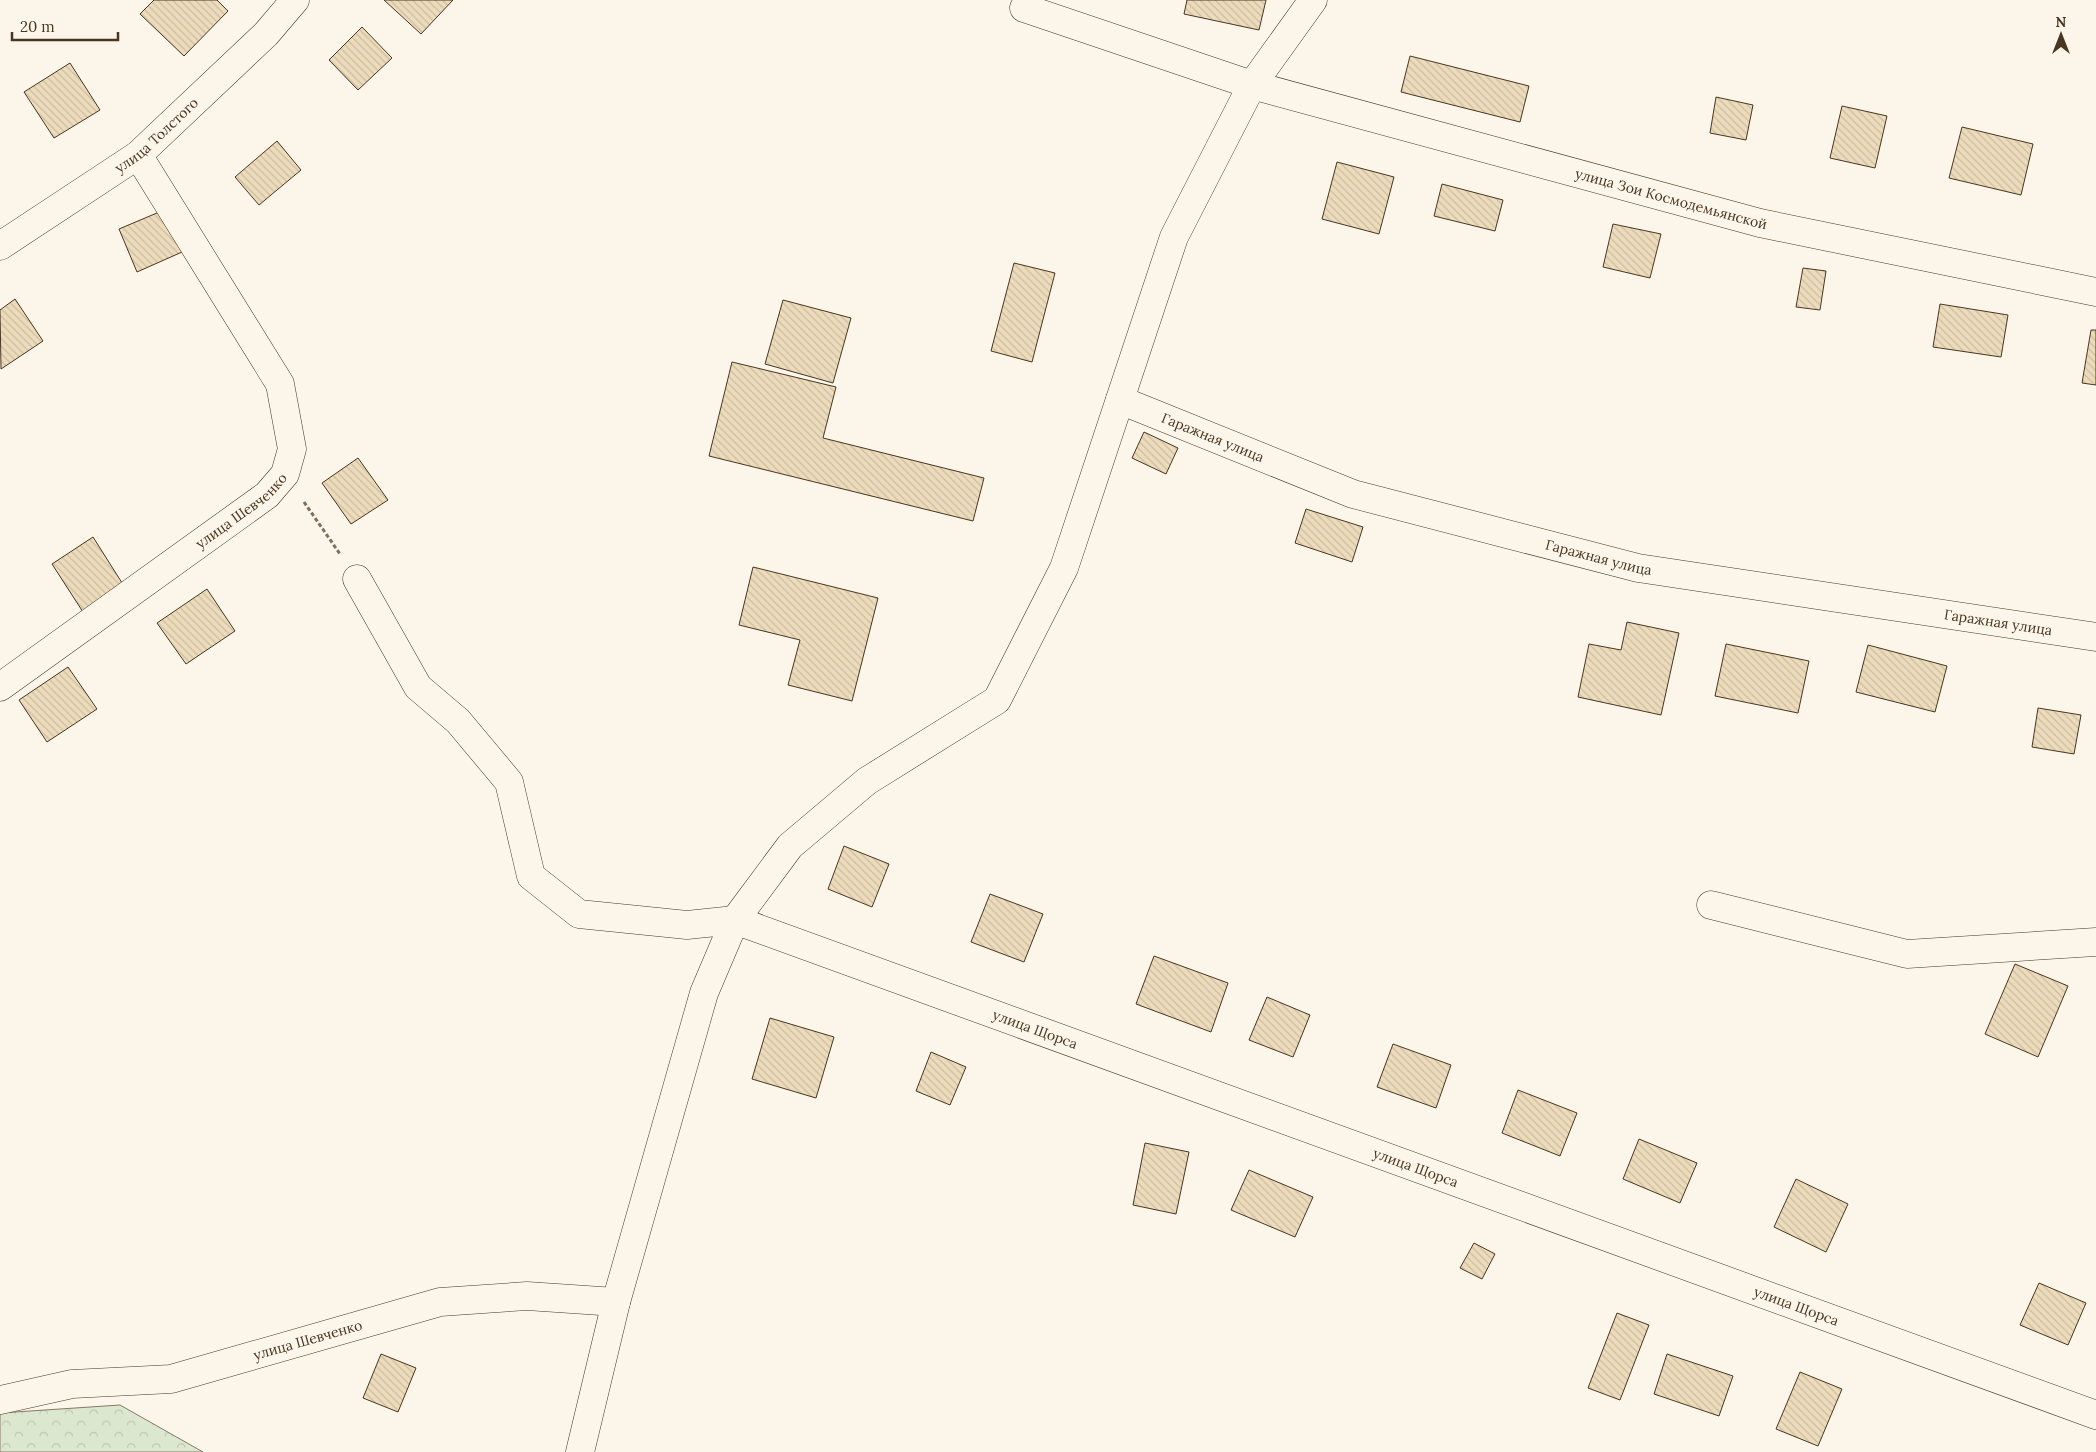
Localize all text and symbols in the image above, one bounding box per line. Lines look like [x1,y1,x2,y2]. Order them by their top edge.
scale bar [12,10,119,42]
north arrow [2036,10,2086,60]
text: N [2056,13,2067,31]
text: 20 m [20,17,55,36]
street label: улица Толстого [111,94,202,177]
street label: улица Зои Космодемьянской [1573,164,1769,233]
street label: Гаражная улица [1159,409,1267,466]
street label: улица Шевченко [192,469,291,553]
street label: Гаражная улица [1544,535,1653,579]
street label: Гаражная улица [1943,605,2053,639]
street label: улица Щорса [990,1005,1080,1053]
street label: улица Щорса [1371,1144,1461,1191]
street label: улица Щорса [1751,1282,1841,1330]
street label: улица Шевченко [251,1316,364,1364]

